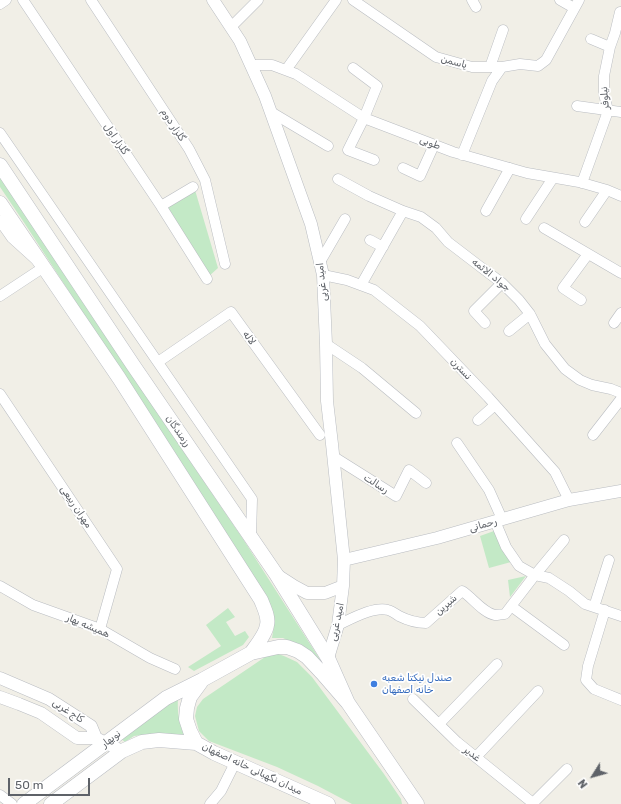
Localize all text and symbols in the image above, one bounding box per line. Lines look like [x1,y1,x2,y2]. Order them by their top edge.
street label: یاسمن [440,53,468,71]
street label: نیلوفر [598,86,612,110]
street label: گلزار دوم [158,106,188,144]
street label: گلزار اول [101,121,131,157]
street label: طوبی [418,134,442,152]
street label: جواد الائمه [469,256,513,294]
street label: امید غربی [314,262,330,302]
street label: لاله [240,329,258,347]
street label: نسترن [448,356,474,382]
street label: رزمندگان [163,413,193,449]
street label: رسالت [361,472,391,496]
street label: مهران ربیعی [58,484,94,530]
street label: رحمانی [468,515,498,535]
street label: شیرین [433,592,459,618]
street label: امید غربی [327,602,347,642]
street label: همیشه بهار [65,611,111,641]
place label: صندل نیکتا شعبه خانه اصفهان [382,672,452,696]
marker: صندل نیکتا شعبه خانه اصفهان [369,679,379,689]
street label: کاج غربی [50,696,86,726]
street label: نوبهار [99,728,123,750]
street label: میدان نگهبانی خانه اصفهان [200,740,304,798]
street label: غدیر [461,744,483,764]
north arrow [573,756,613,796]
scale bar [10,770,92,796]
text: N [575,776,591,791]
text: 50 m [15,778,43,792]

